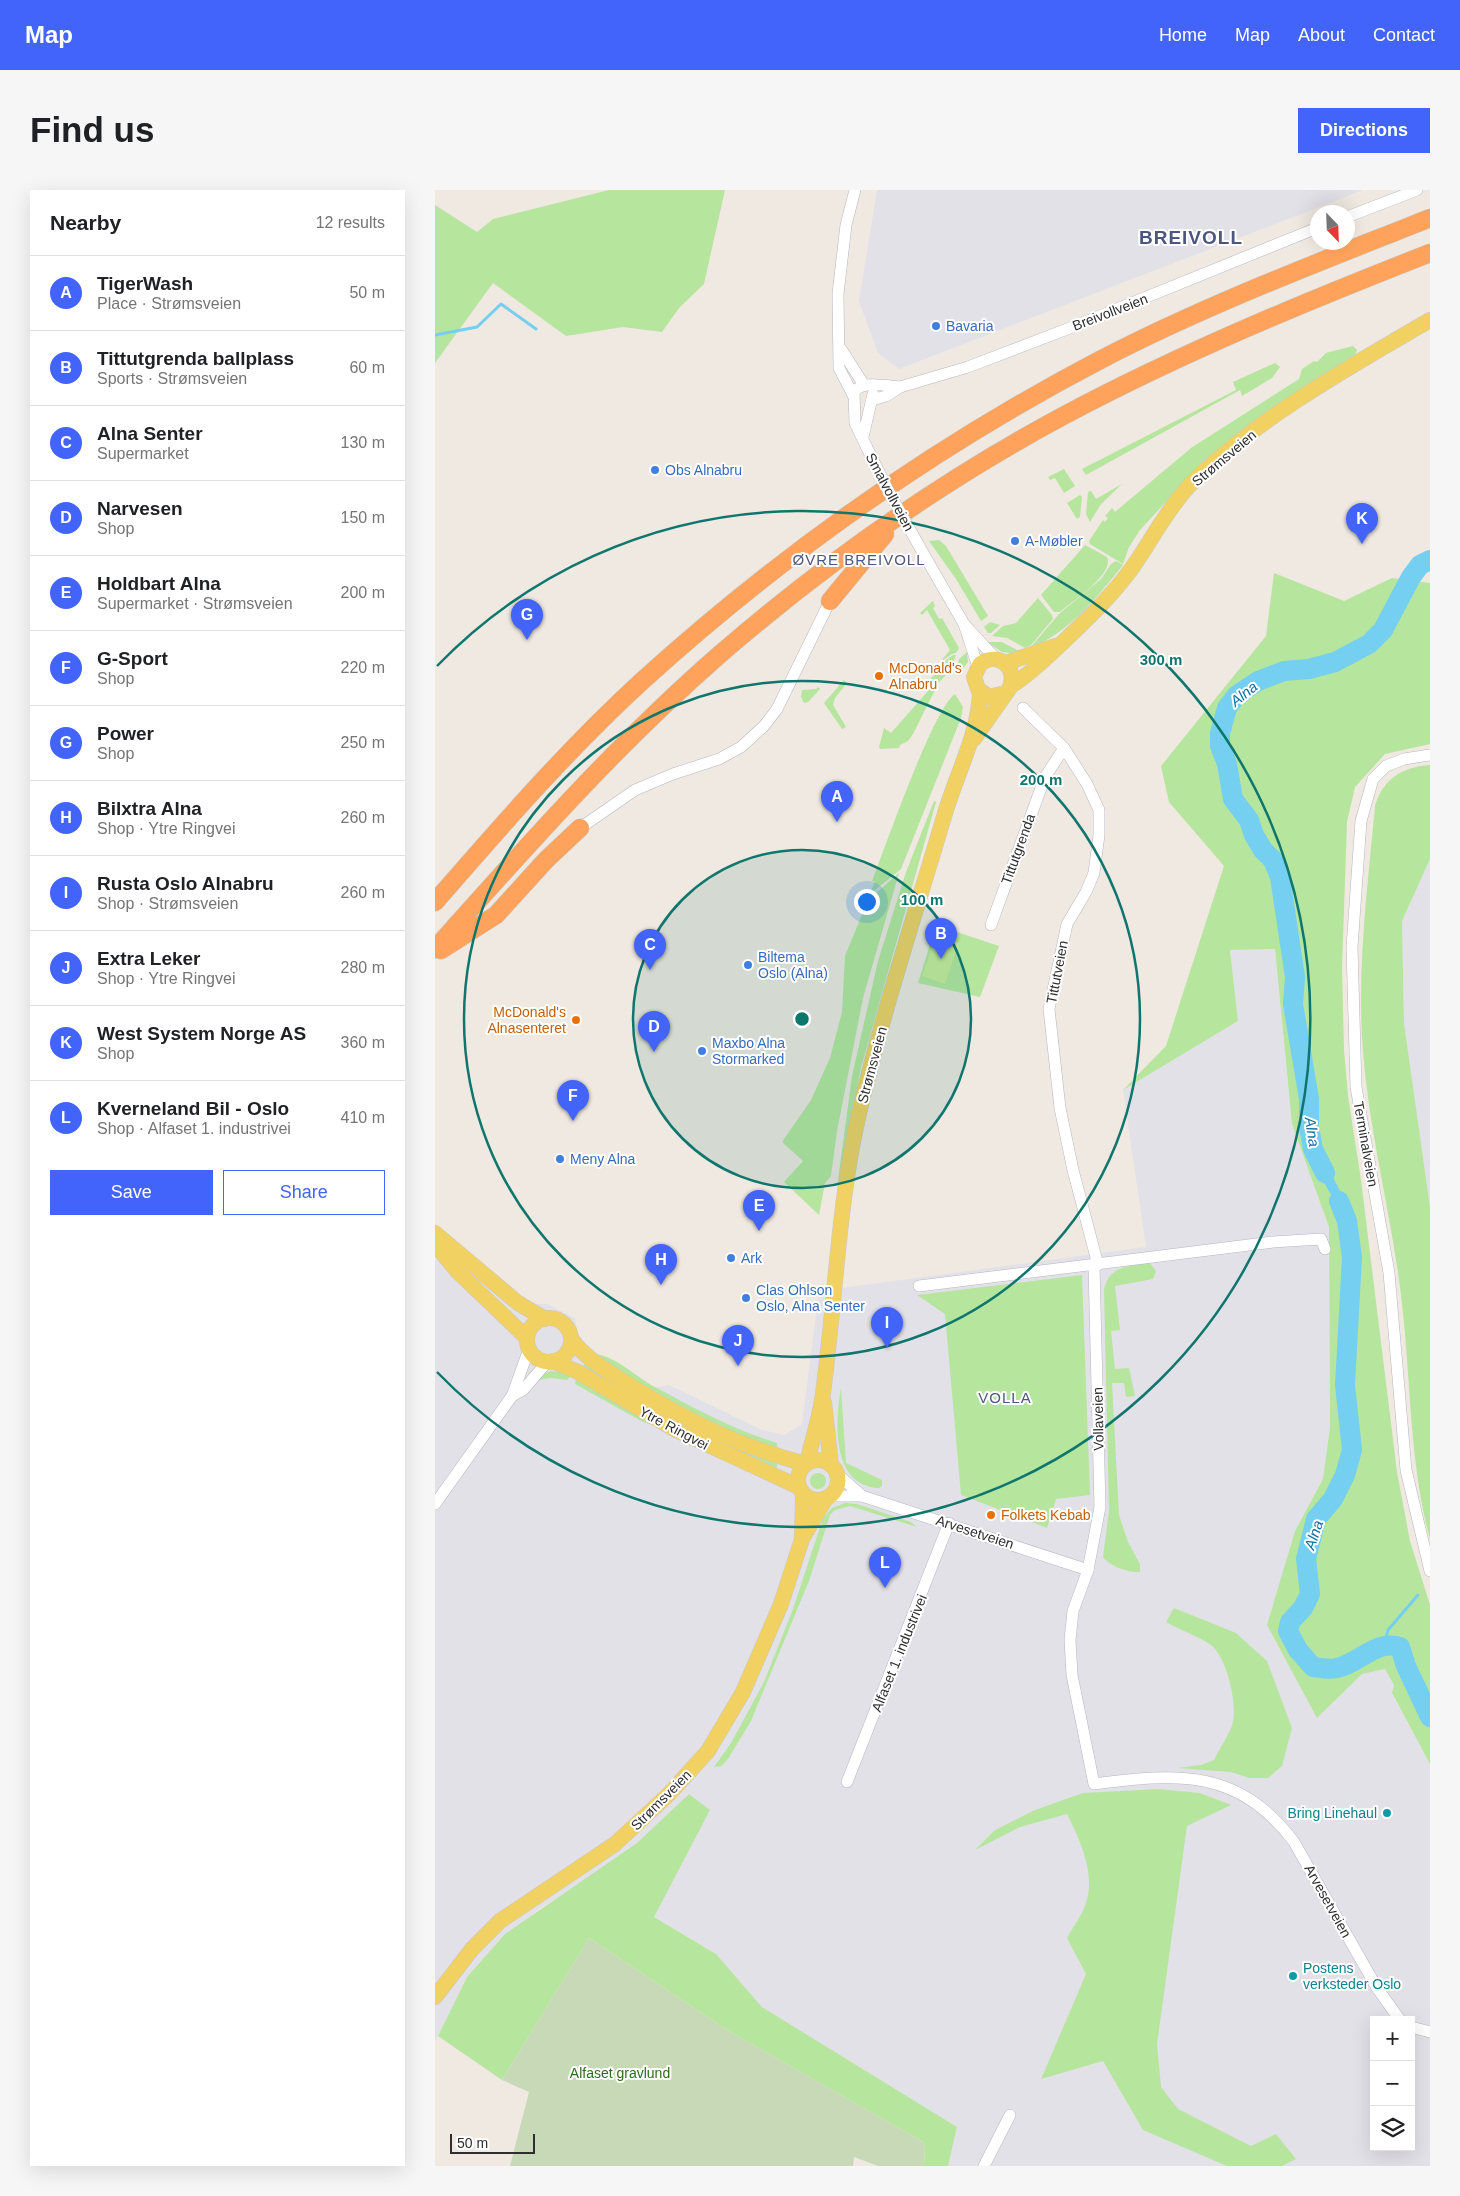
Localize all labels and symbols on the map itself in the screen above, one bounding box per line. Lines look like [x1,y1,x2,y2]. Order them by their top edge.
north arrow [1310,205,1355,250]
district label: BREIVOLL [1139,227,1243,248]
street label: Breivollveien [1070,290,1150,334]
place label: Bavaria [946,318,994,334]
marker: Bavaria [930,320,942,332]
street label: Strømsveien [1189,427,1259,489]
street label: Smalvollveien [863,450,917,534]
place label: Obs Alnabru [665,462,742,478]
marker: Obs Alnabru [649,464,661,476]
pin: K [1346,503,1378,544]
place label: A-Møbler [1025,533,1083,549]
marker: A-Møbler [1009,535,1021,547]
district label: ØVRE BREIVOLL [792,551,926,568]
pin: G [511,599,543,640]
text: 300 m [1140,651,1182,668]
place label: McDonald's Alnabru [889,660,962,692]
marker: McDonald's Alnabru [873,670,885,682]
water label: Alna [1226,678,1261,710]
text: 200 m [1020,771,1062,788]
pin: A [821,781,853,822]
street label: Tittutgrenda [998,811,1038,887]
your location [854,889,880,915]
text: 100 m [901,891,943,908]
pin: B [925,918,957,959]
pin: C [634,929,666,970]
street label: Tittutveien [1043,939,1071,1005]
place label: Biltema Oslo (Alna) [758,949,828,981]
marker: Biltema Oslo (Alna) [742,959,754,971]
place label: McDonald's Alnasenteret [487,1004,566,1036]
centre of rings [793,1010,811,1028]
pin: D [638,1011,670,1052]
marker: McDonald's Alnasenteret [570,1014,582,1026]
street label: Strømsveien [854,1025,890,1105]
place label: Maxbo Alna Stormarked [712,1035,785,1067]
marker: Maxbo Alna Stormarked [696,1045,708,1057]
pin: F [557,1080,589,1121]
street label: Terminalveien [1351,1100,1381,1188]
water label: Alna [1302,1115,1323,1148]
place label: Meny Alna [570,1151,636,1167]
marker: Meny Alna [554,1153,566,1165]
pin: E [743,1190,775,1231]
pin: H [645,1244,677,1285]
place label: Ark [741,1250,763,1266]
marker: Ark [725,1252,737,1264]
place label: Clas Ohlson Oslo, Alna Senter [756,1282,865,1314]
marker: Clas Ohlson Oslo, Alna Senter [740,1292,752,1304]
pin: I [871,1307,903,1348]
pin: J [722,1325,754,1366]
street label: Vollaveien [1089,1387,1107,1451]
district label: VOLLA [978,1389,1032,1406]
street label: Ytre Ringvei [637,1403,711,1453]
place label: Folkets Kebab [1001,1507,1091,1523]
marker: Folkets Kebab [985,1509,997,1521]
street label: Arvesetveien [934,1512,1016,1552]
water label: Alna [1300,1518,1326,1553]
pin: L [869,1547,901,1588]
street label: Alfaset 1. industrivei [868,1592,930,1714]
street label: Strømsveien [628,1767,694,1833]
place label: Bring Linehaul [1287,1805,1377,1821]
marker: Bring Linehaul [1381,1807,1393,1819]
street label: Arvesetveien [1301,1862,1355,1940]
place label: Postens verksteder Oslo [1303,1960,1401,1992]
marker: Postens verksteder Oslo [1287,1970,1299,1982]
park label: Alfaset gravlund [570,2065,670,2081]
scale bar [450,2131,535,2154]

